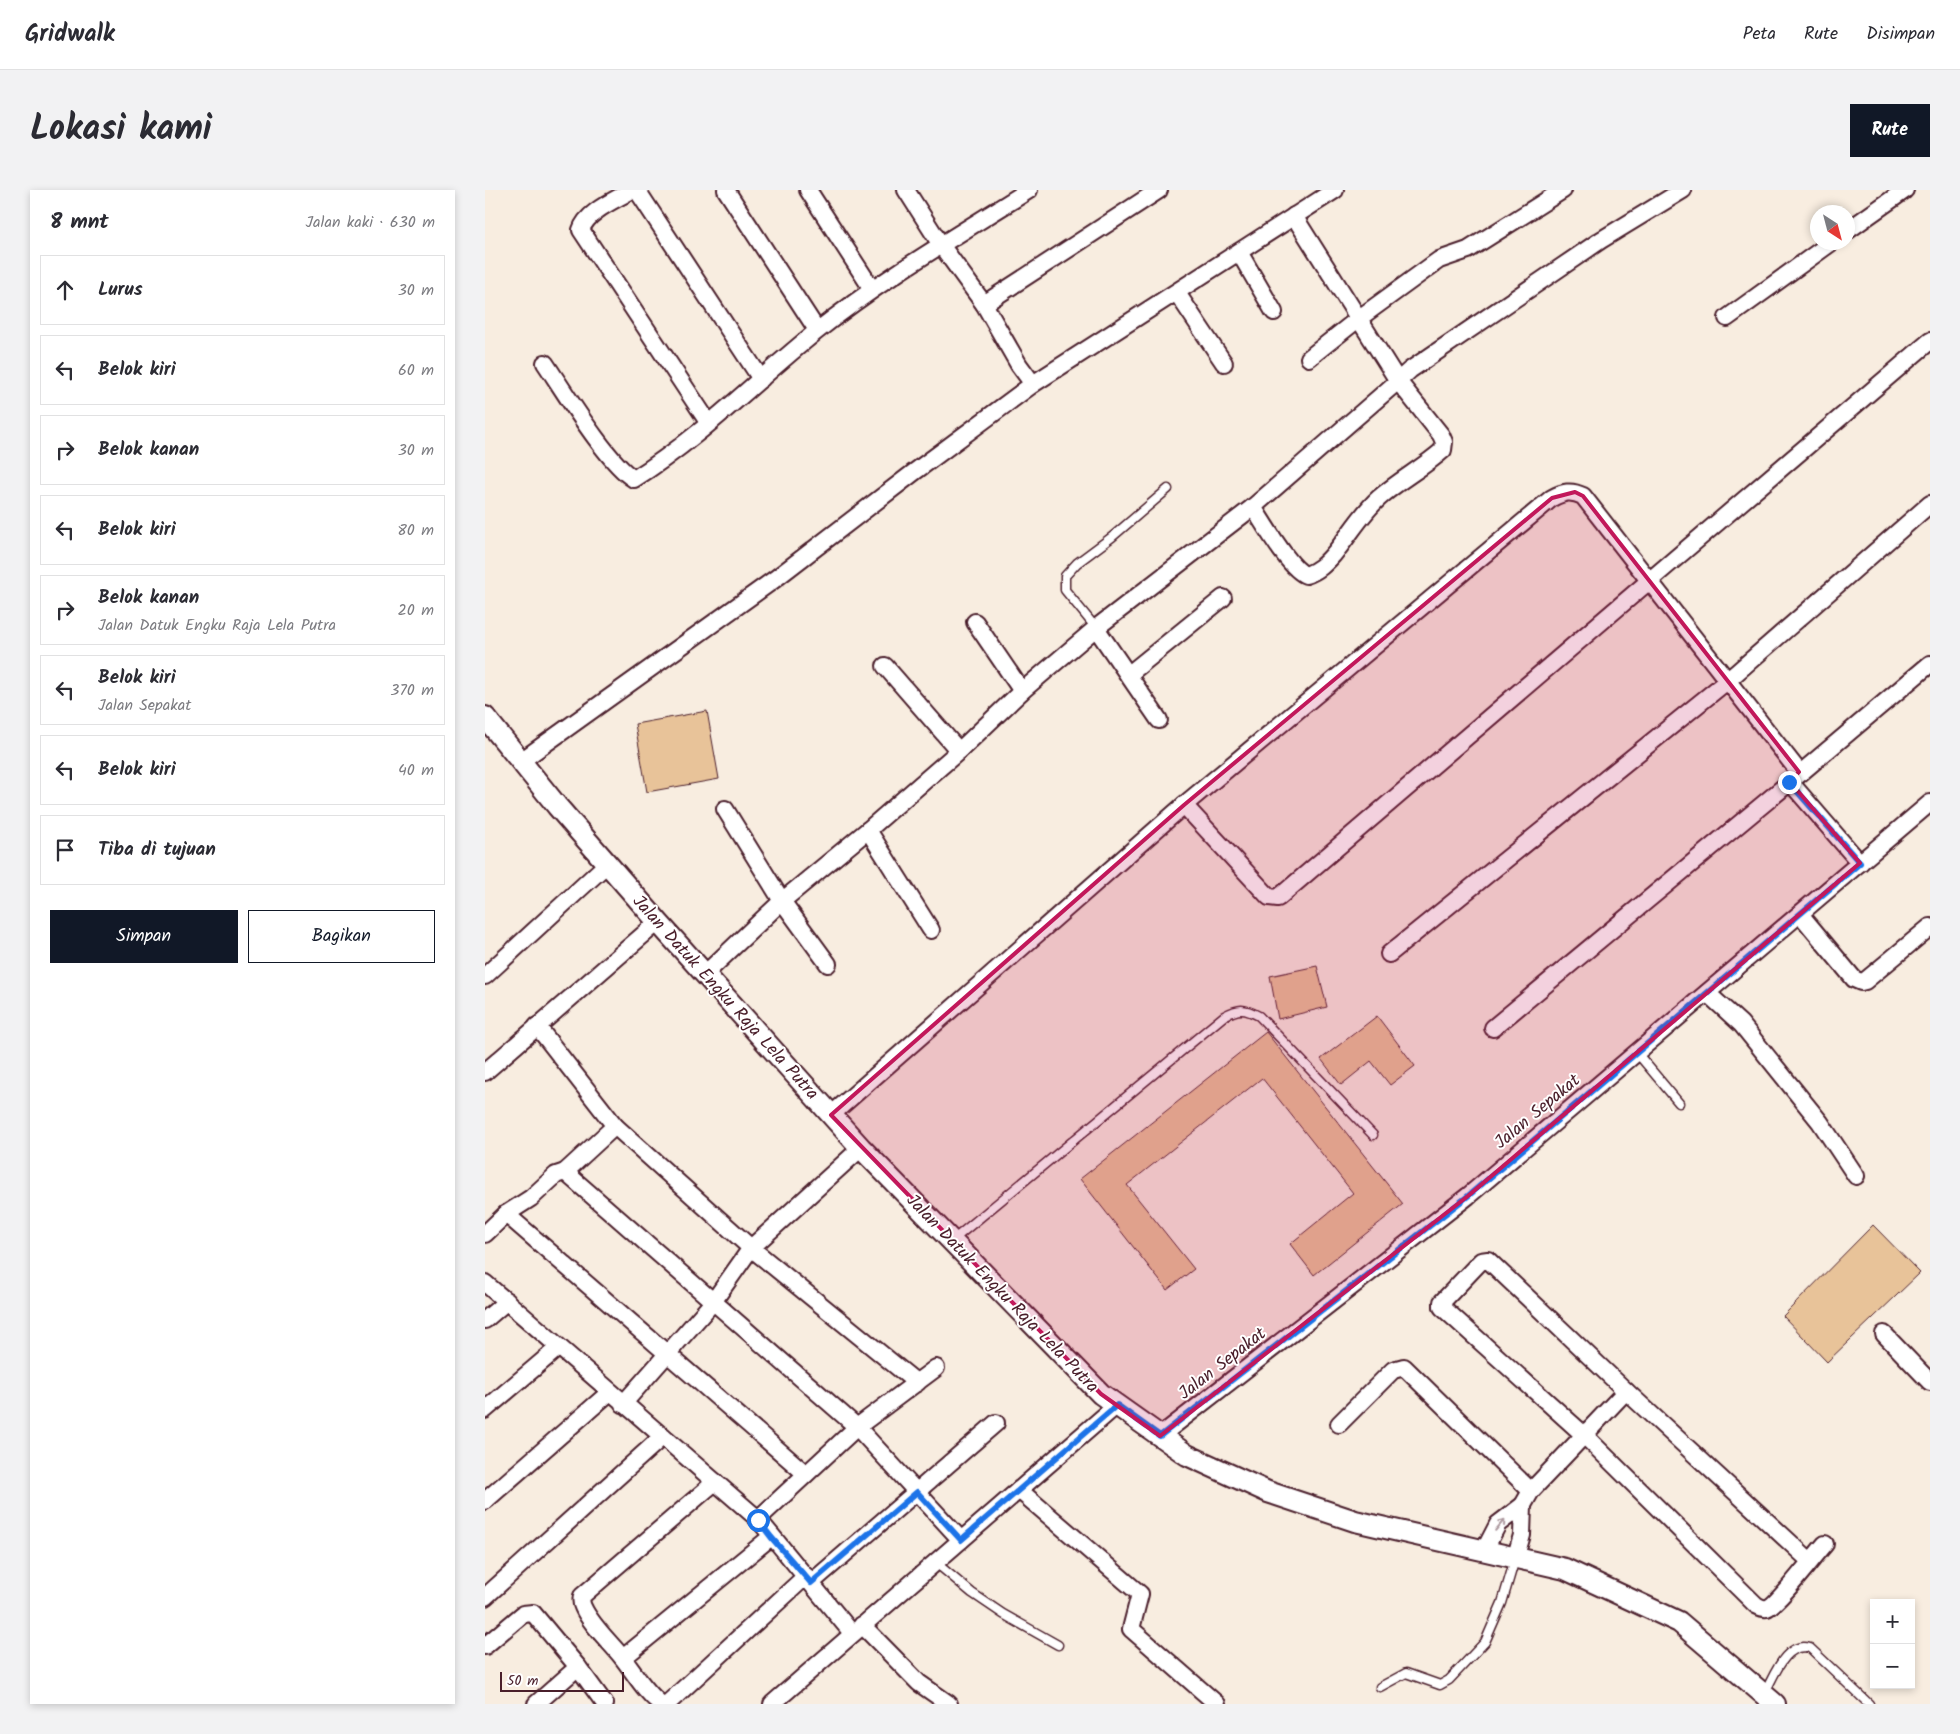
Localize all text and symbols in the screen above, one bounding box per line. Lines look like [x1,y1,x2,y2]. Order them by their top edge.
text: Gridwalk [25,15,115,54]
text: Peta [1743,20,1776,49]
text: Rute [1804,20,1838,49]
text: Disimpan [1866,20,1935,49]
text: Lokasi kami [30,102,212,158]
button: Rute [1850,104,1930,157]
north arrow [1810,205,1855,250]
text: 8 mnt [50,206,109,239]
text: Jalan kaki · 630 m [306,210,435,235]
text: Lurus [98,275,143,305]
icon: ahead [51,276,79,304]
text: 30 m [398,278,434,303]
text: Belok kiri [98,355,176,385]
icon: left [51,356,79,384]
text: 60 m [398,358,434,383]
text: Belok kanan [98,435,199,465]
icon: right [51,436,79,464]
text: 30 m [398,438,434,463]
text: Belok kiri [98,515,176,545]
icon: left [51,516,79,544]
text: 80 m [397,518,434,543]
text: Belok kanan [98,583,199,613]
icon: right [51,596,79,624]
text: 20 m [398,598,434,623]
text: Jalan Datuk Engku Raja Lela Putra [98,613,336,638]
text: Belok kiri [98,663,176,693]
icon: left [51,676,79,704]
text: 370 m [390,678,434,703]
text: Jalan Sepakat [98,693,191,718]
text: Belok kiri [98,755,176,785]
icon: left [51,756,79,784]
text: 40 m [398,758,434,783]
route end [1778,771,1801,794]
text: Tiba di tujuan [98,835,216,865]
icon: arrive [51,836,79,864]
street label: Jalan Datuk Engku Raja Lela Putra [624,889,825,1107]
button: Simpan [50,910,238,963]
button: Bagikan [248,910,435,963]
street label: Jalan Sepakat [1488,1067,1588,1157]
street label: Jalan Datuk Engku Raja Lela Putra [898,1188,1105,1400]
street label: Jalan Sepakat [1173,1320,1274,1408]
route start [747,1509,770,1532]
one-way arrow [1494,1518,1505,1531]
map controls [1870,1599,1915,1689]
button: + [1870,1599,1915,1644]
button: − [1870,1644,1915,1689]
scale bar [500,1669,624,1692]
text: 50 m [507,1670,538,1692]

